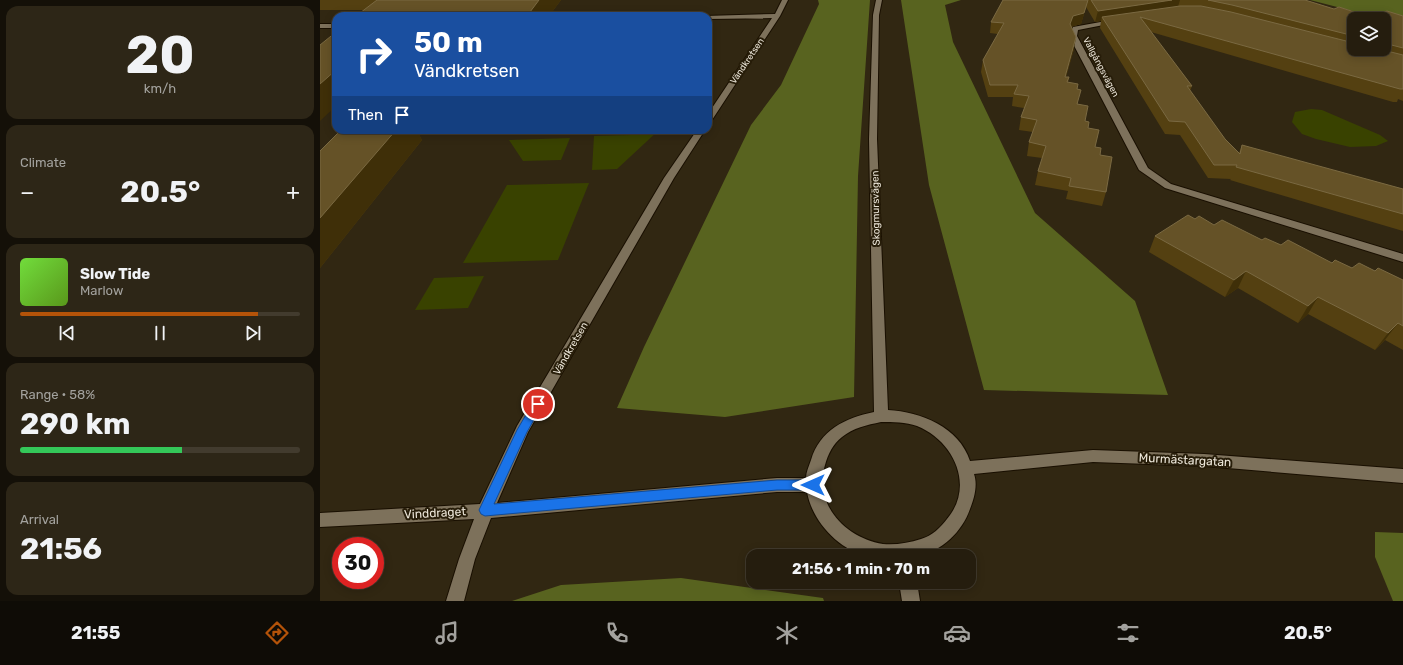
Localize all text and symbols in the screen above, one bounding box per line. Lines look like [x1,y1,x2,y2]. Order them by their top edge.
map controls [1347,12,1391,56]
button: layers [1347,12,1391,56]
text: 20 [125,24,195,86]
text: 50 m [414,26,483,59]
icon: right [348,28,400,80]
street label: Vändkretsen [728,36,766,86]
street label: Vallgångsvägen [1081,36,1121,98]
text: Vändkretsen [414,60,520,82]
text: km/h [144,81,176,96]
icon: arrive [391,104,413,126]
text: Then [348,106,383,124]
text: Climate [20,155,66,170]
street label: Skogmursvägen [869,170,883,246]
text: 20.5° [120,174,200,210]
text: − [20,179,34,206]
text: + [286,179,300,206]
text: Slow Tide [80,265,150,283]
text: Marlow [80,283,123,298]
street label: Vändkretsen [551,320,591,377]
icon: previous [56,322,78,344]
icon: pause [149,322,171,344]
icon: next [242,322,264,344]
text: Range · 58% [20,387,95,402]
pin [521,387,555,421]
icon: arrive [527,393,549,415]
text: 290 km [20,406,131,442]
street label: Murmästargatan [1138,451,1232,469]
position arrow [792,464,834,506]
street label: Vinddraget [404,504,467,522]
text: Arrival [20,512,59,527]
text: 21:56 [20,531,102,567]
speed limit sign: 30 [332,537,384,589]
text: 21:56 · 1 min · 70 m [792,560,930,578]
icon: directions [263,619,291,647]
icon: music [433,619,461,647]
icon: phone [603,619,631,647]
icon: climate [773,619,801,647]
icon: car [943,619,971,647]
icon: filters [1114,619,1142,647]
text: 21:55 [71,622,120,644]
text: 20.5° [1284,622,1332,644]

